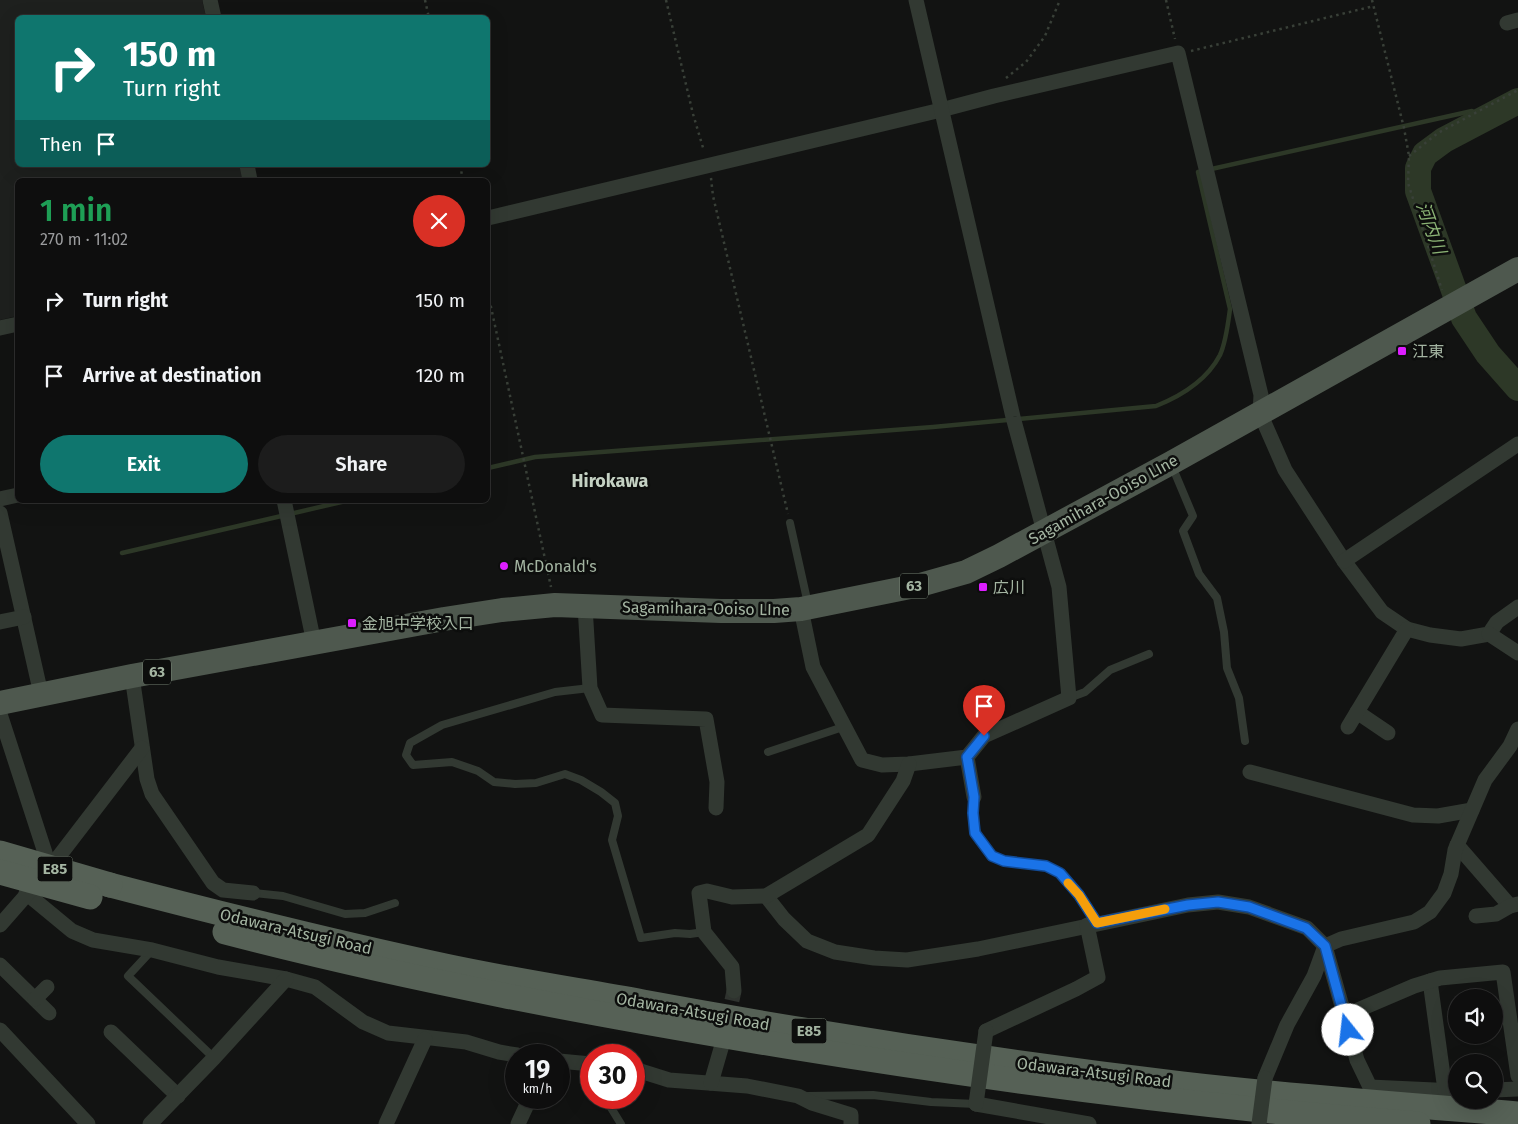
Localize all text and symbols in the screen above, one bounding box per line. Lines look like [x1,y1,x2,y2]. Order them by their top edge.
text: 150 m [123,33,216,75]
icon: right [40,35,105,100]
text: Turn right [123,75,220,102]
icon: arrive [92,130,120,158]
text: Then [40,133,82,156]
text: 1 min [40,193,112,229]
button: close [413,195,465,247]
water label: 河内川 [1411,199,1451,259]
text: 270 m · 11:02 [40,230,128,249]
icon: right [40,287,68,315]
text: Turn right [83,289,168,312]
text: 150 m [415,289,465,312]
place label: 江東 [1412,342,1444,361]
marker: 江東 [1396,345,1408,357]
icon: arrive [40,362,68,390]
text: Arrive at destination [83,364,262,387]
text: 120 m [415,364,465,387]
button: Exit [40,435,248,493]
button: Share [258,435,465,493]
street label: Sagamihara-Ooiso LIne [1025,450,1181,548]
district label: Hirokawa [572,470,649,492]
place label: McDonald's [514,557,597,576]
marker: McDonald's [498,560,510,572]
road number: 63 [900,574,928,598]
place label: 広川 [993,578,1025,597]
marker: 広川 [977,581,989,593]
street label: Sagamihara-Ooiso LIne [622,598,790,619]
place label: 金旭中学校入口 [362,614,474,633]
marker: 金旭中学校入口 [346,617,358,629]
road number: 63 [143,660,171,684]
pin [963,685,1005,736]
icon: arrive [970,692,998,720]
road number: E85 [38,856,72,882]
street label: Odawara-Atsugi Road [218,905,374,958]
street label: Odawara-Atsugi Road [615,989,771,1034]
map controls [1448,989,1503,1109]
button: sound [1448,989,1503,1044]
position arrow [1321,1003,1373,1055]
road number: E85 [792,1018,826,1044]
speed limit sign: 30 [580,1044,645,1109]
street label: Odawara-Atsugi Road [1016,1054,1172,1091]
button: search [1448,1054,1503,1109]
text: 19 [525,1055,550,1085]
text: km/h [523,1082,552,1096]

